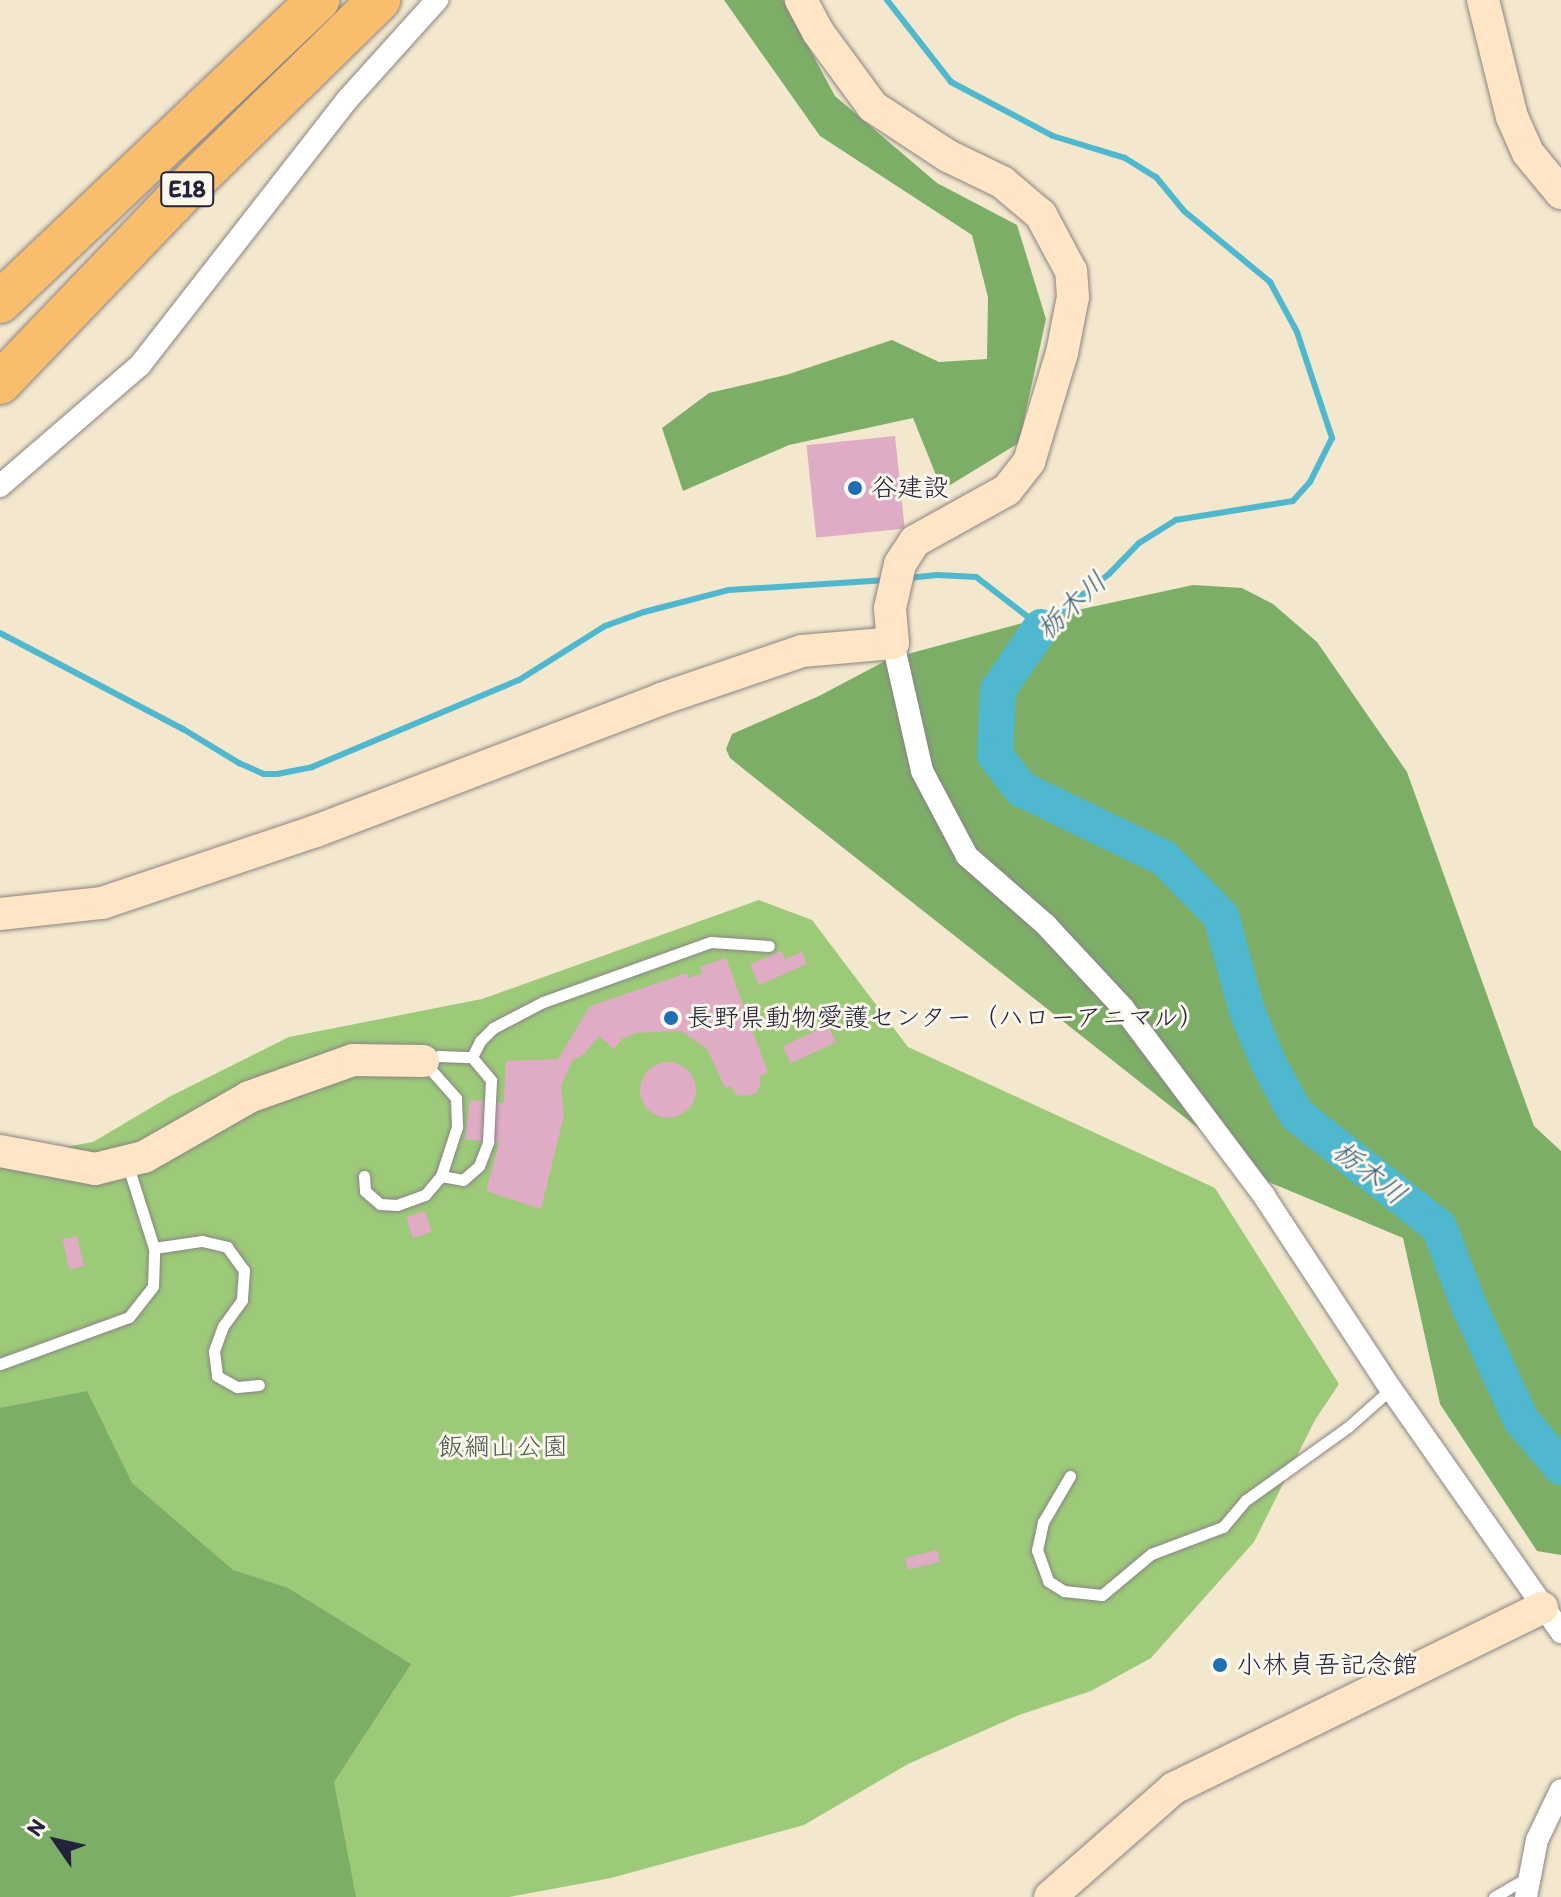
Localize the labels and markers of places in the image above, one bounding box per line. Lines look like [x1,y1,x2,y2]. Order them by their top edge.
place label: 谷建設 [871,472,949,504]
marker: 谷建設 [846,479,864,497]
place label: 長野県動物愛護センター（ハローアニマル） [687,1002,1207,1034]
marker: 長野県動物愛護センター（ハローアニマル） [662,1009,680,1027]
place label: 小林貞吾記念館 [1236,1649,1418,1681]
marker: 小林貞吾記念館 [1211,1656,1229,1674]

